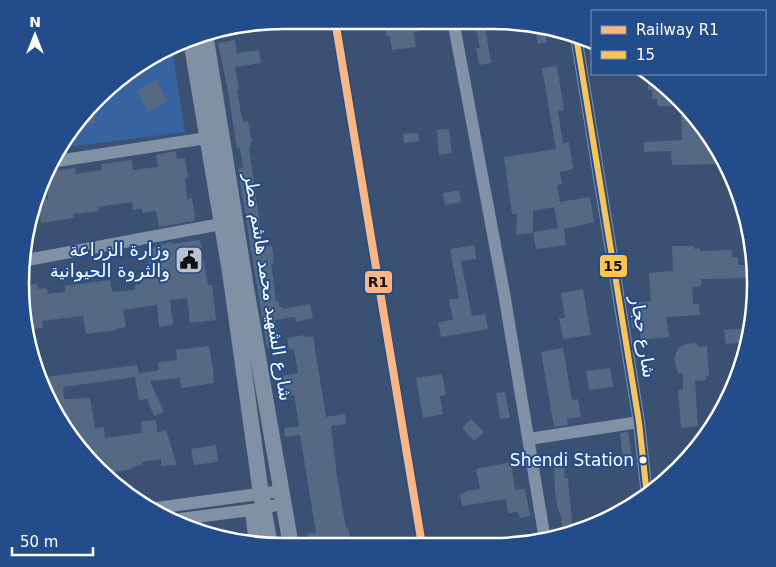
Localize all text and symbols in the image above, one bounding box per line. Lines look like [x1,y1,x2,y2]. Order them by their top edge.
north arrow [10,10,60,60]
legend [591,10,766,75]
text: N [29,14,41,30]
text: Railway R1 [636,21,719,39]
text: 15 [636,46,655,64]
street label: شارع الشهيد محمد هاشم مطر [239,171,297,402]
place label: وزارة الزراعة والثروة الحيوانية [50,239,170,282]
public building icon: وزارة الزراعة والثروة الحيوانية [174,245,204,275]
line badge: 15 [599,254,628,278]
text: 15 [603,258,623,274]
line badge: R1 [364,270,393,294]
text: R1 [368,274,388,290]
street label: شارع حجار [626,293,660,380]
place label: Shendi Station [510,450,634,470]
marker: Shendi Station [638,455,648,465]
scale bar [12,524,94,556]
text: 50 m [20,533,58,551]

